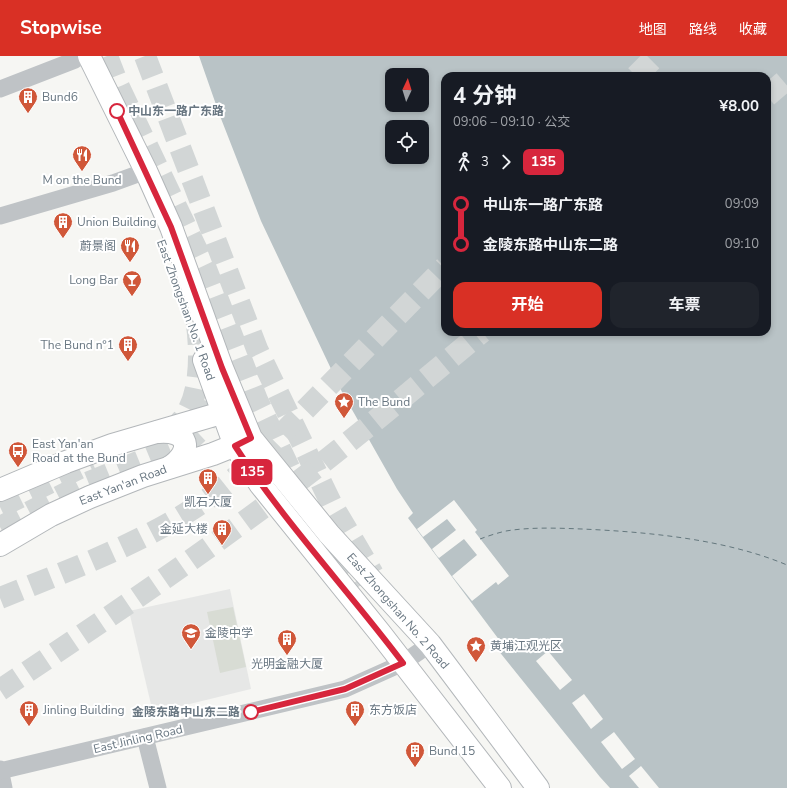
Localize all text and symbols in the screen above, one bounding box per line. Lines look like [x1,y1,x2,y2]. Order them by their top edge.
text: Stopwise [20,15,102,41]
text: 地图 [639,20,667,39]
text: 路线 [689,20,717,39]
text: 收藏 [739,20,767,39]
north arrow [385,68,429,112]
map controls [385,68,429,164]
text: 4 分钟 [453,81,516,111]
building icon: Bund6 [17,86,39,114]
place label: Bund6 [42,89,78,105]
text: ¥8.00 [719,96,759,116]
marker: 中山东一路广东路 [109,103,125,119]
place label: 中山东一路广东路 [128,103,224,119]
text: 09:06 – 09:10 · 公交 [453,113,570,131]
button: locate [385,120,429,164]
restaurant icon: M on the Bund [71,144,93,172]
icon: walk [453,151,475,173]
icon: forward [495,151,517,173]
text: 135 [531,152,556,171]
text: 3 [481,153,489,171]
place label: M on the Bund [42,172,122,188]
text: 中山东一路广东路 [483,195,603,215]
text: 09:09 [725,195,759,213]
building icon: Union Building [52,211,74,239]
place label: Union Building [77,214,157,230]
restaurant icon: 蔚景阁 [119,235,141,263]
text: 金陵东路中山东二路 [483,235,618,255]
text: 09:10 [725,235,759,253]
street label: East Zhongshan No. 1 Road [153,237,219,383]
place label: 蔚景阁 [80,238,116,254]
bar icon: Long Bar [121,269,143,297]
place label: Long Bar [69,272,119,288]
button: 开始 [453,282,602,328]
button: 车票 [610,282,759,328]
building icon: The Bund n°1 [117,334,139,362]
place label: The Bund n°1 [41,337,114,353]
place icon: The Bund [333,391,355,419]
place label: The Bund [358,394,410,410]
place label: East Yan'an Road at the Bund [32,436,126,466]
bus stop icon: East Yan'an Road at the Bund [7,440,29,468]
line badge: 135 [229,459,275,485]
street label: East Yan'an Road [77,461,169,509]
text: 135 [239,462,265,481]
building icon: 凯石大厦 [197,467,219,495]
place label: 凯石大厦 [184,494,232,510]
building icon: 金延大楼 [211,518,233,546]
place label: 金延大楼 [160,521,208,537]
street label: East Zhongshan No. 2 Road [343,550,453,672]
school or university icon: 金陵中学 [180,622,202,650]
place label: 金陵中学 [205,625,253,641]
building icon: 光明金融大厦 [276,628,298,656]
place icon: 黄埔江观光区 [465,635,487,663]
place label: 黄埔江观光区 [490,638,562,654]
place label: 光明金融大厦 [251,656,323,672]
building icon: Jinling Building [18,699,40,727]
building icon: 东方饭店 [344,699,366,727]
place label: Jinling Building [42,702,125,718]
place label: 东方饭店 [369,702,417,718]
place label: 金陵东路中山东二路 [132,704,240,720]
marker: 金陵东路中山东二路 [243,704,259,720]
street label: East Jinling Road [92,721,184,757]
building icon: Bund 15 [404,740,426,768]
place label: Bund 15 [429,743,475,759]

